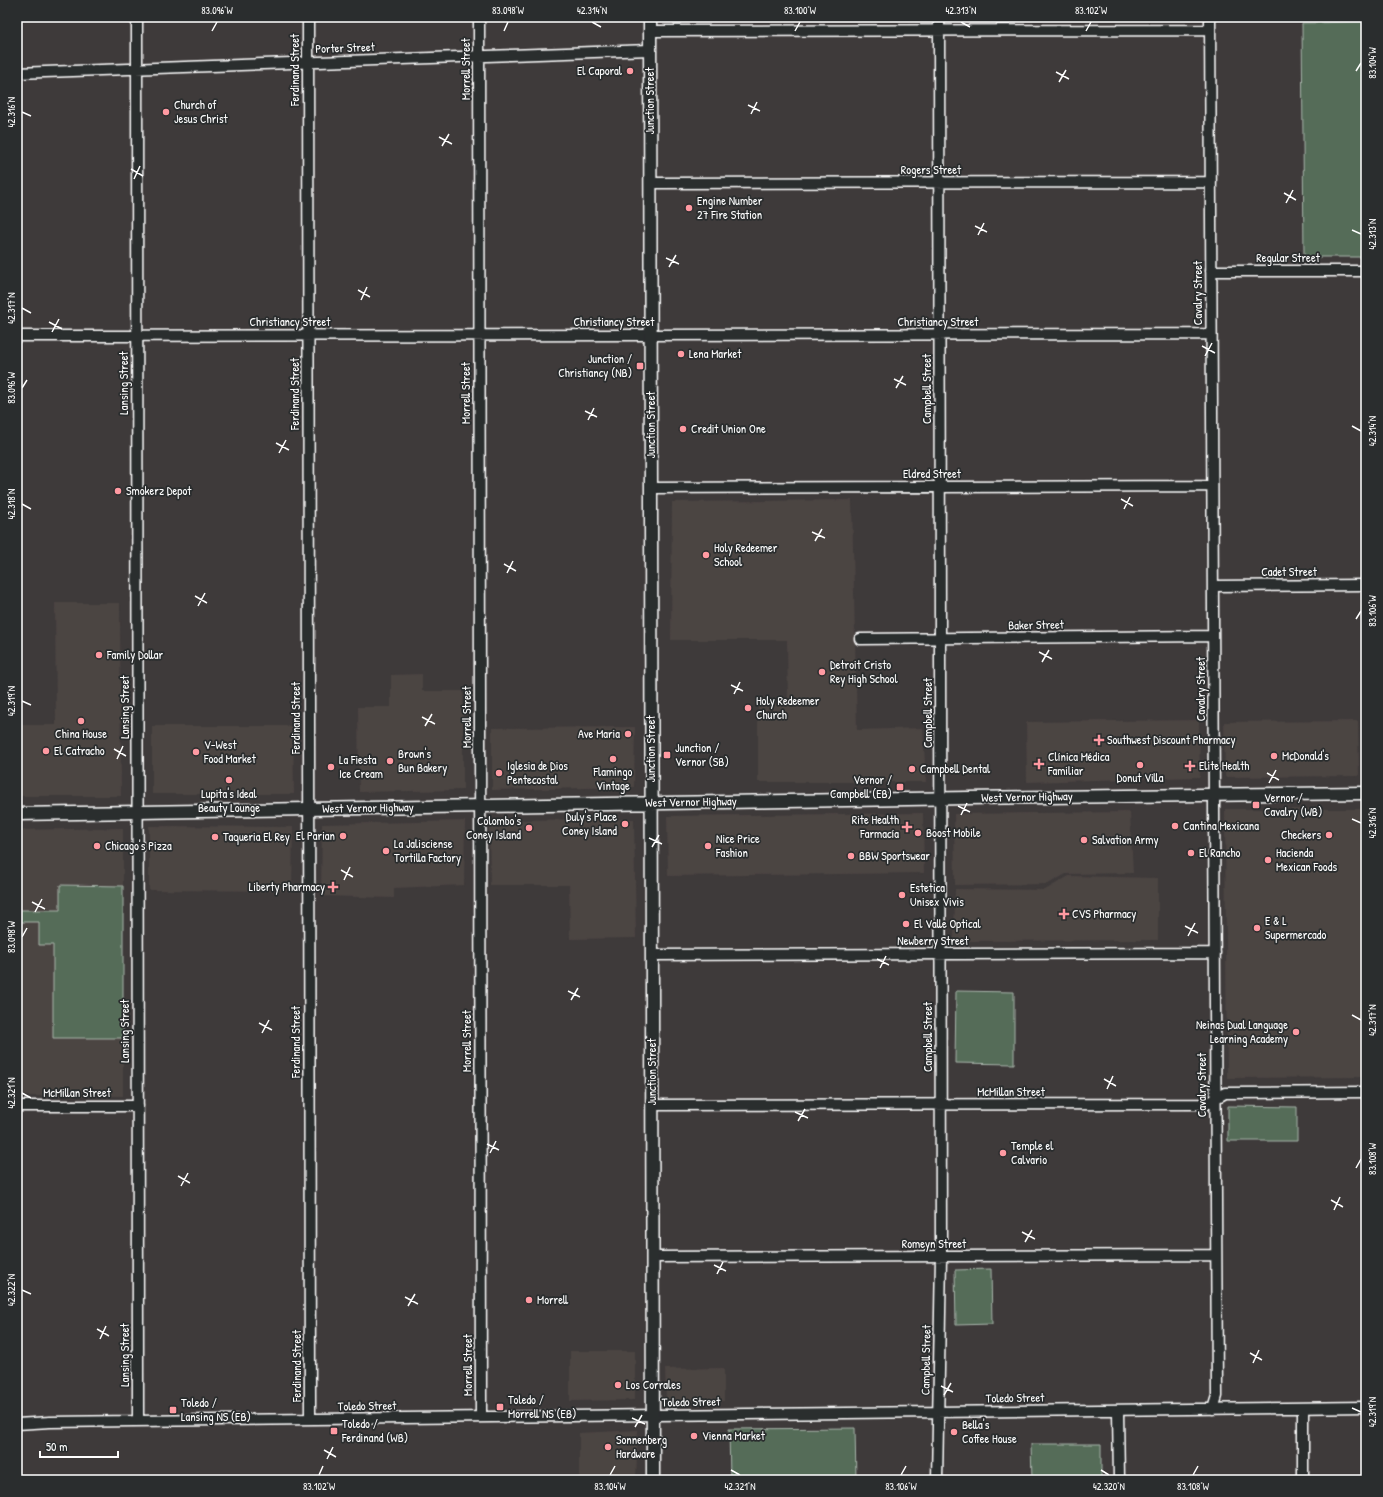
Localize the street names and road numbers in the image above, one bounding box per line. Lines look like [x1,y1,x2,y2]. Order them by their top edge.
street label: Ferdinand Street [286,33,303,107]
street label: Morrell Street [457,37,474,100]
street label: Porter Street [315,38,376,57]
street label: Junction Street [641,67,658,135]
street label: Rogers Street [901,161,962,178]
street label: Regular Street [1256,249,1321,266]
street label: Cavalry Street [1189,260,1206,325]
street label: Christiancy Street [250,313,331,330]
street label: Christiancy Street [574,313,655,330]
street label: Christiancy Street [898,313,979,330]
street label: Lansing Street [115,350,132,415]
street label: Campbell Street [918,353,935,424]
street label: Ferdinand Street [286,357,303,431]
street label: Morrell Street [457,361,474,424]
street label: Junction Street [642,391,659,459]
street label: Eldred Street [903,465,962,482]
street label: Cadet Street [1261,563,1318,580]
street label: Baker Street [1008,615,1065,633]
street label: Cavalry Street [1192,656,1209,721]
street label: Lansing Street [116,674,133,739]
street label: Campbell Street [919,677,936,748]
street label: Ferdinand Street [287,681,304,755]
street label: Morrell Street [458,685,475,748]
street label: Junction Street [642,715,659,783]
street label: West Vernor Highway [981,787,1073,806]
street label: West Vernor Highway [645,792,737,811]
street label: West Vernor Highway [322,798,414,817]
street label: Newberry Street [897,932,970,949]
street label: Lansing Street [116,998,133,1063]
street label: Campbell Street [919,1001,936,1072]
street label: Ferdinand Street [287,1005,304,1079]
street label: Morrell Street [458,1009,475,1072]
street label: Junction Street [643,1038,660,1106]
street label: Cavalry Street [1193,1052,1210,1117]
street label: McMillan Street [977,1083,1046,1100]
street label: McMillan Street [43,1084,112,1101]
street label: Romeyn Street [902,1235,967,1252]
street label: Lansing Street [116,1322,133,1387]
street label: Campbell Street [916,1324,935,1395]
street label: Ferdinand Street [288,1329,305,1403]
street label: Morrell Street [459,1333,476,1396]
street label: Toledo Street [986,1388,1045,1407]
street label: Toledo Street [662,1392,721,1411]
street label: Toledo Street [338,1396,397,1415]

